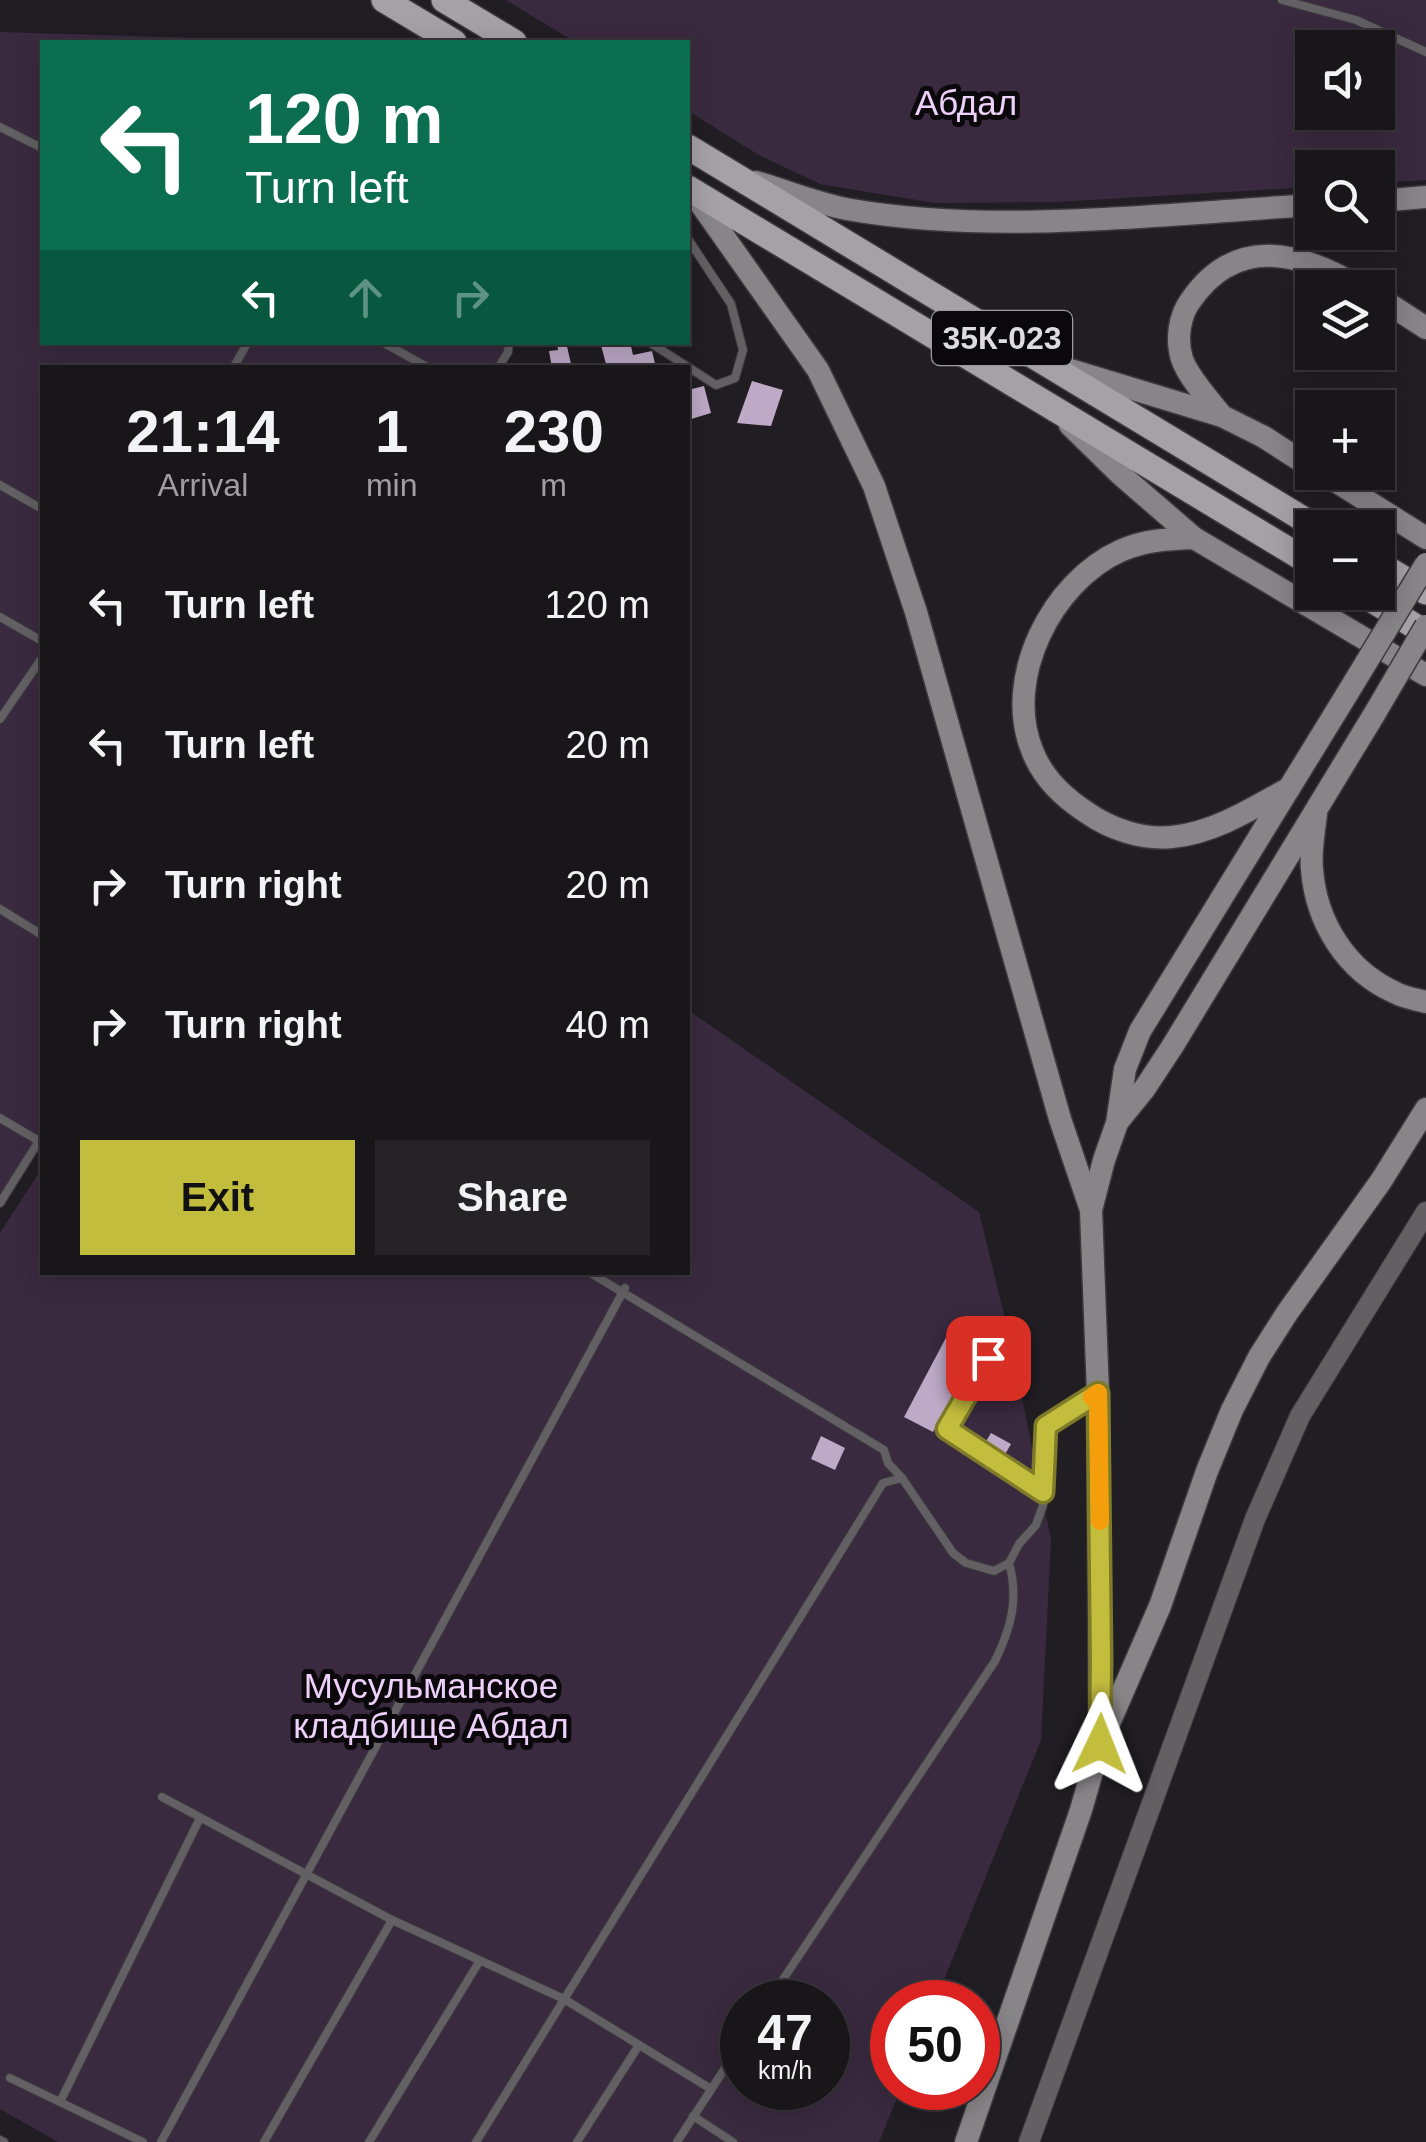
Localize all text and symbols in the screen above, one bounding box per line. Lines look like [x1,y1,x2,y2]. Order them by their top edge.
map controls [1295,30,1395,610]
button: sound [1295,30,1395,130]
icon: left [80,80,210,210]
text: 120 m [245,80,443,158]
park label: Абдал [915,83,1017,122]
button: search [1295,150,1395,250]
text: Turn left [245,162,408,213]
icon: left [233,270,288,325]
icon: ahead [338,270,393,325]
icon: right [443,270,498,325]
button: layers [1295,270,1395,370]
road number: 35К-023 [932,311,1072,365]
button: + [1295,390,1395,490]
text: 21:14 [126,398,280,465]
text: 1 [375,398,408,465]
text: 230 [504,398,604,465]
text: Arrival [158,467,248,503]
text: min [366,467,417,503]
text: m [540,467,567,503]
button: − [1295,510,1395,610]
icon: left [80,578,135,633]
text: Turn left [165,584,314,626]
text: 120 m [544,584,650,626]
icon: left [80,718,135,773]
text: Turn left [165,724,314,766]
text: 20 m [566,724,650,766]
icon: right [80,858,135,913]
text: Turn right [165,864,342,906]
text: 20 m [566,864,650,906]
icon: right [80,998,135,1053]
text: Turn right [165,1004,342,1046]
text: 40 m [566,1004,650,1046]
button: Exit [80,1140,355,1255]
button: Share [375,1140,650,1255]
pin [946,1316,1031,1401]
icon: arrive [961,1331,1016,1386]
park label: Мусульманское кладбище Абдал [293,1666,569,1745]
position arrow [1048,1692,1152,1796]
speed limit sign: 50 [870,1980,1000,2110]
text: 47 [757,2005,813,2061]
text: km/h [758,2056,812,2084]

